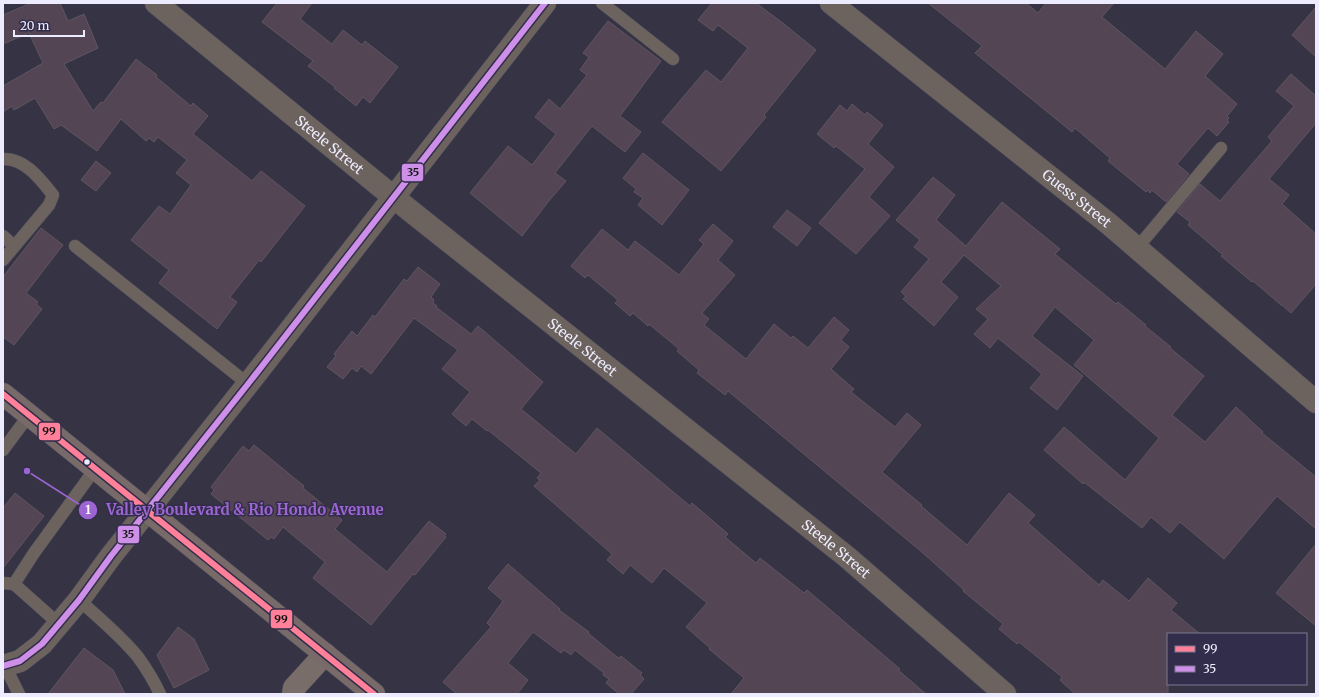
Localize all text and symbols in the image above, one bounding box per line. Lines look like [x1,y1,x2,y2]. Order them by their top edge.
scale bar [14,12,84,38]
text: 20 m [20,18,49,33]
street label: Steele Street [291,111,368,178]
line badge: 35 [401,163,424,182]
text: 35 [407,165,419,179]
street label: Guess Street [1039,165,1115,232]
street label: Steele Street [544,314,621,381]
line badge: 99 [38,422,61,441]
text: 99 [42,424,56,438]
unlabelled marker [82,457,92,467]
callout: Valley Boulevard & Rio Hondo Avenue [78,496,392,523]
text: Valley Boulevard & Rio Hondo Avenue [105,500,384,519]
text: 1 [85,502,91,517]
street label: Steele Street [798,516,874,582]
line badge: 35 [117,525,140,544]
text: 35 [122,527,134,541]
line badge: 99 [270,609,293,629]
text: 99 [274,612,288,626]
legend [1167,633,1307,685]
text: 99 [1203,641,1218,656]
text: 35 [1203,661,1216,676]

